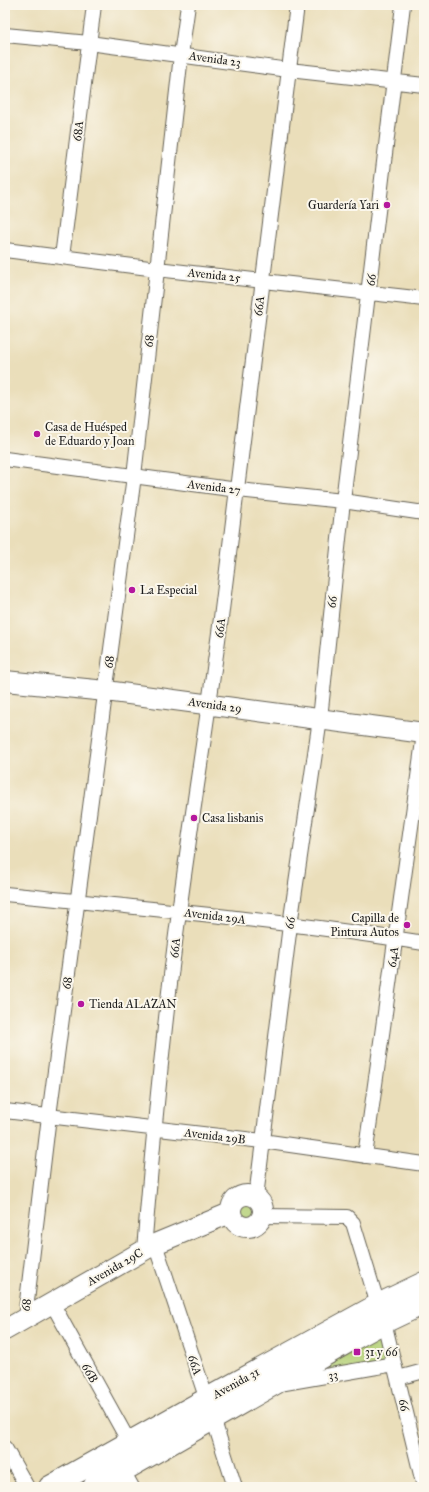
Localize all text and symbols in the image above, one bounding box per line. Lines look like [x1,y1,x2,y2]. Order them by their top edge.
street label: Avenida 23 [187,48,242,70]
street label: 68A [70,120,86,142]
place label: Guardería Yari [308,198,380,212]
marker: Guardería Yari [382,200,392,210]
street label: Avenida 25 [186,265,242,285]
street label: 66 [363,272,379,287]
street label: 66A [251,295,267,317]
street label: 68 [141,334,157,348]
place label: Casa de Huésped de Eduardo y Joan [45,420,135,449]
marker: Casa de Huésped de Eduardo y Joan [32,429,42,439]
street label: Avenida 27 [186,477,241,497]
place label: La Especial [140,583,198,597]
marker: La Especial [127,585,137,595]
street label: 66 [324,594,340,609]
street label: 66A [212,617,228,639]
street label: 68 [101,655,117,669]
street label: Avenida 29 [186,694,243,716]
place label: Casa lisbanis [202,811,263,825]
marker: Casa lisbanis [189,813,199,823]
street label: Avenida 29A [182,905,247,927]
place label: Capilla de Pintura Autos [330,911,399,939]
street label: 66 [282,915,298,930]
marker: Capilla de Pintura Autos [402,920,412,930]
street label: 66A [167,937,183,959]
street label: 64A [385,946,401,968]
street label: 68 [59,976,75,990]
place label: Tienda ALAZAN [89,997,177,1011]
marker: Tienda ALAZAN [76,999,86,1009]
street label: Avenida 29B [182,1125,247,1147]
street label: Avenida 29C [84,1245,145,1289]
street label: 68 [18,1298,34,1312]
place label: 31 y 66 [365,1345,398,1359]
marker: 31 y 66 [352,1347,362,1357]
street label: 66A [185,1353,205,1377]
street label: 66B [79,1361,101,1385]
street label: Avenida 31 [209,1364,262,1402]
street label: 33 [327,1367,339,1383]
street label: 66 [396,1397,412,1413]

